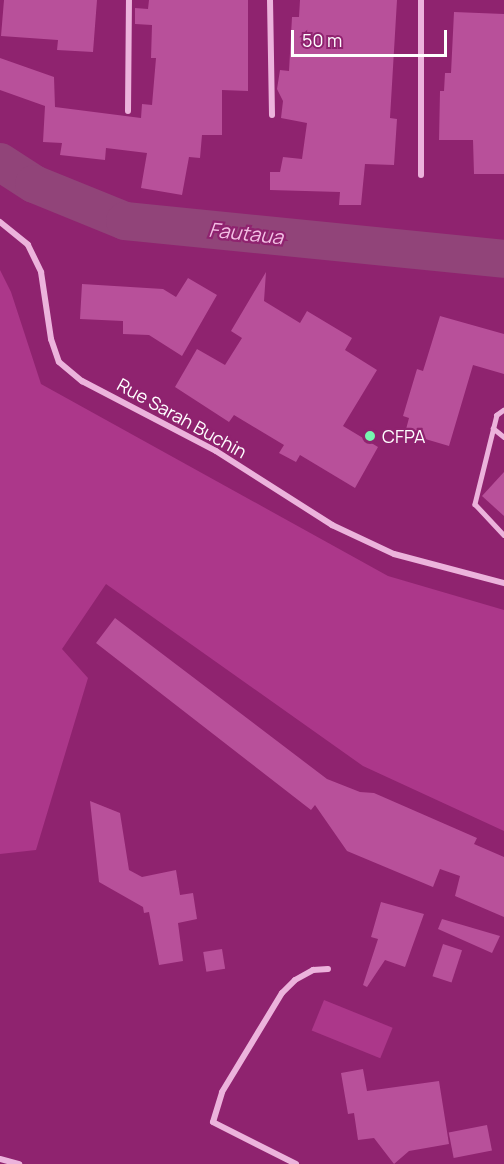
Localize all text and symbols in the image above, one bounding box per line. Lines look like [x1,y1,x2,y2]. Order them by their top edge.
scale bar [294,18,450,56]
text: 50 m [302,28,342,52]
water label: Fautaua [208,217,284,249]
street label: Rue Sarah Buchin [113,373,251,463]
place label: CFPA [382,425,425,447]
marker: CFPA [363,429,377,443]

